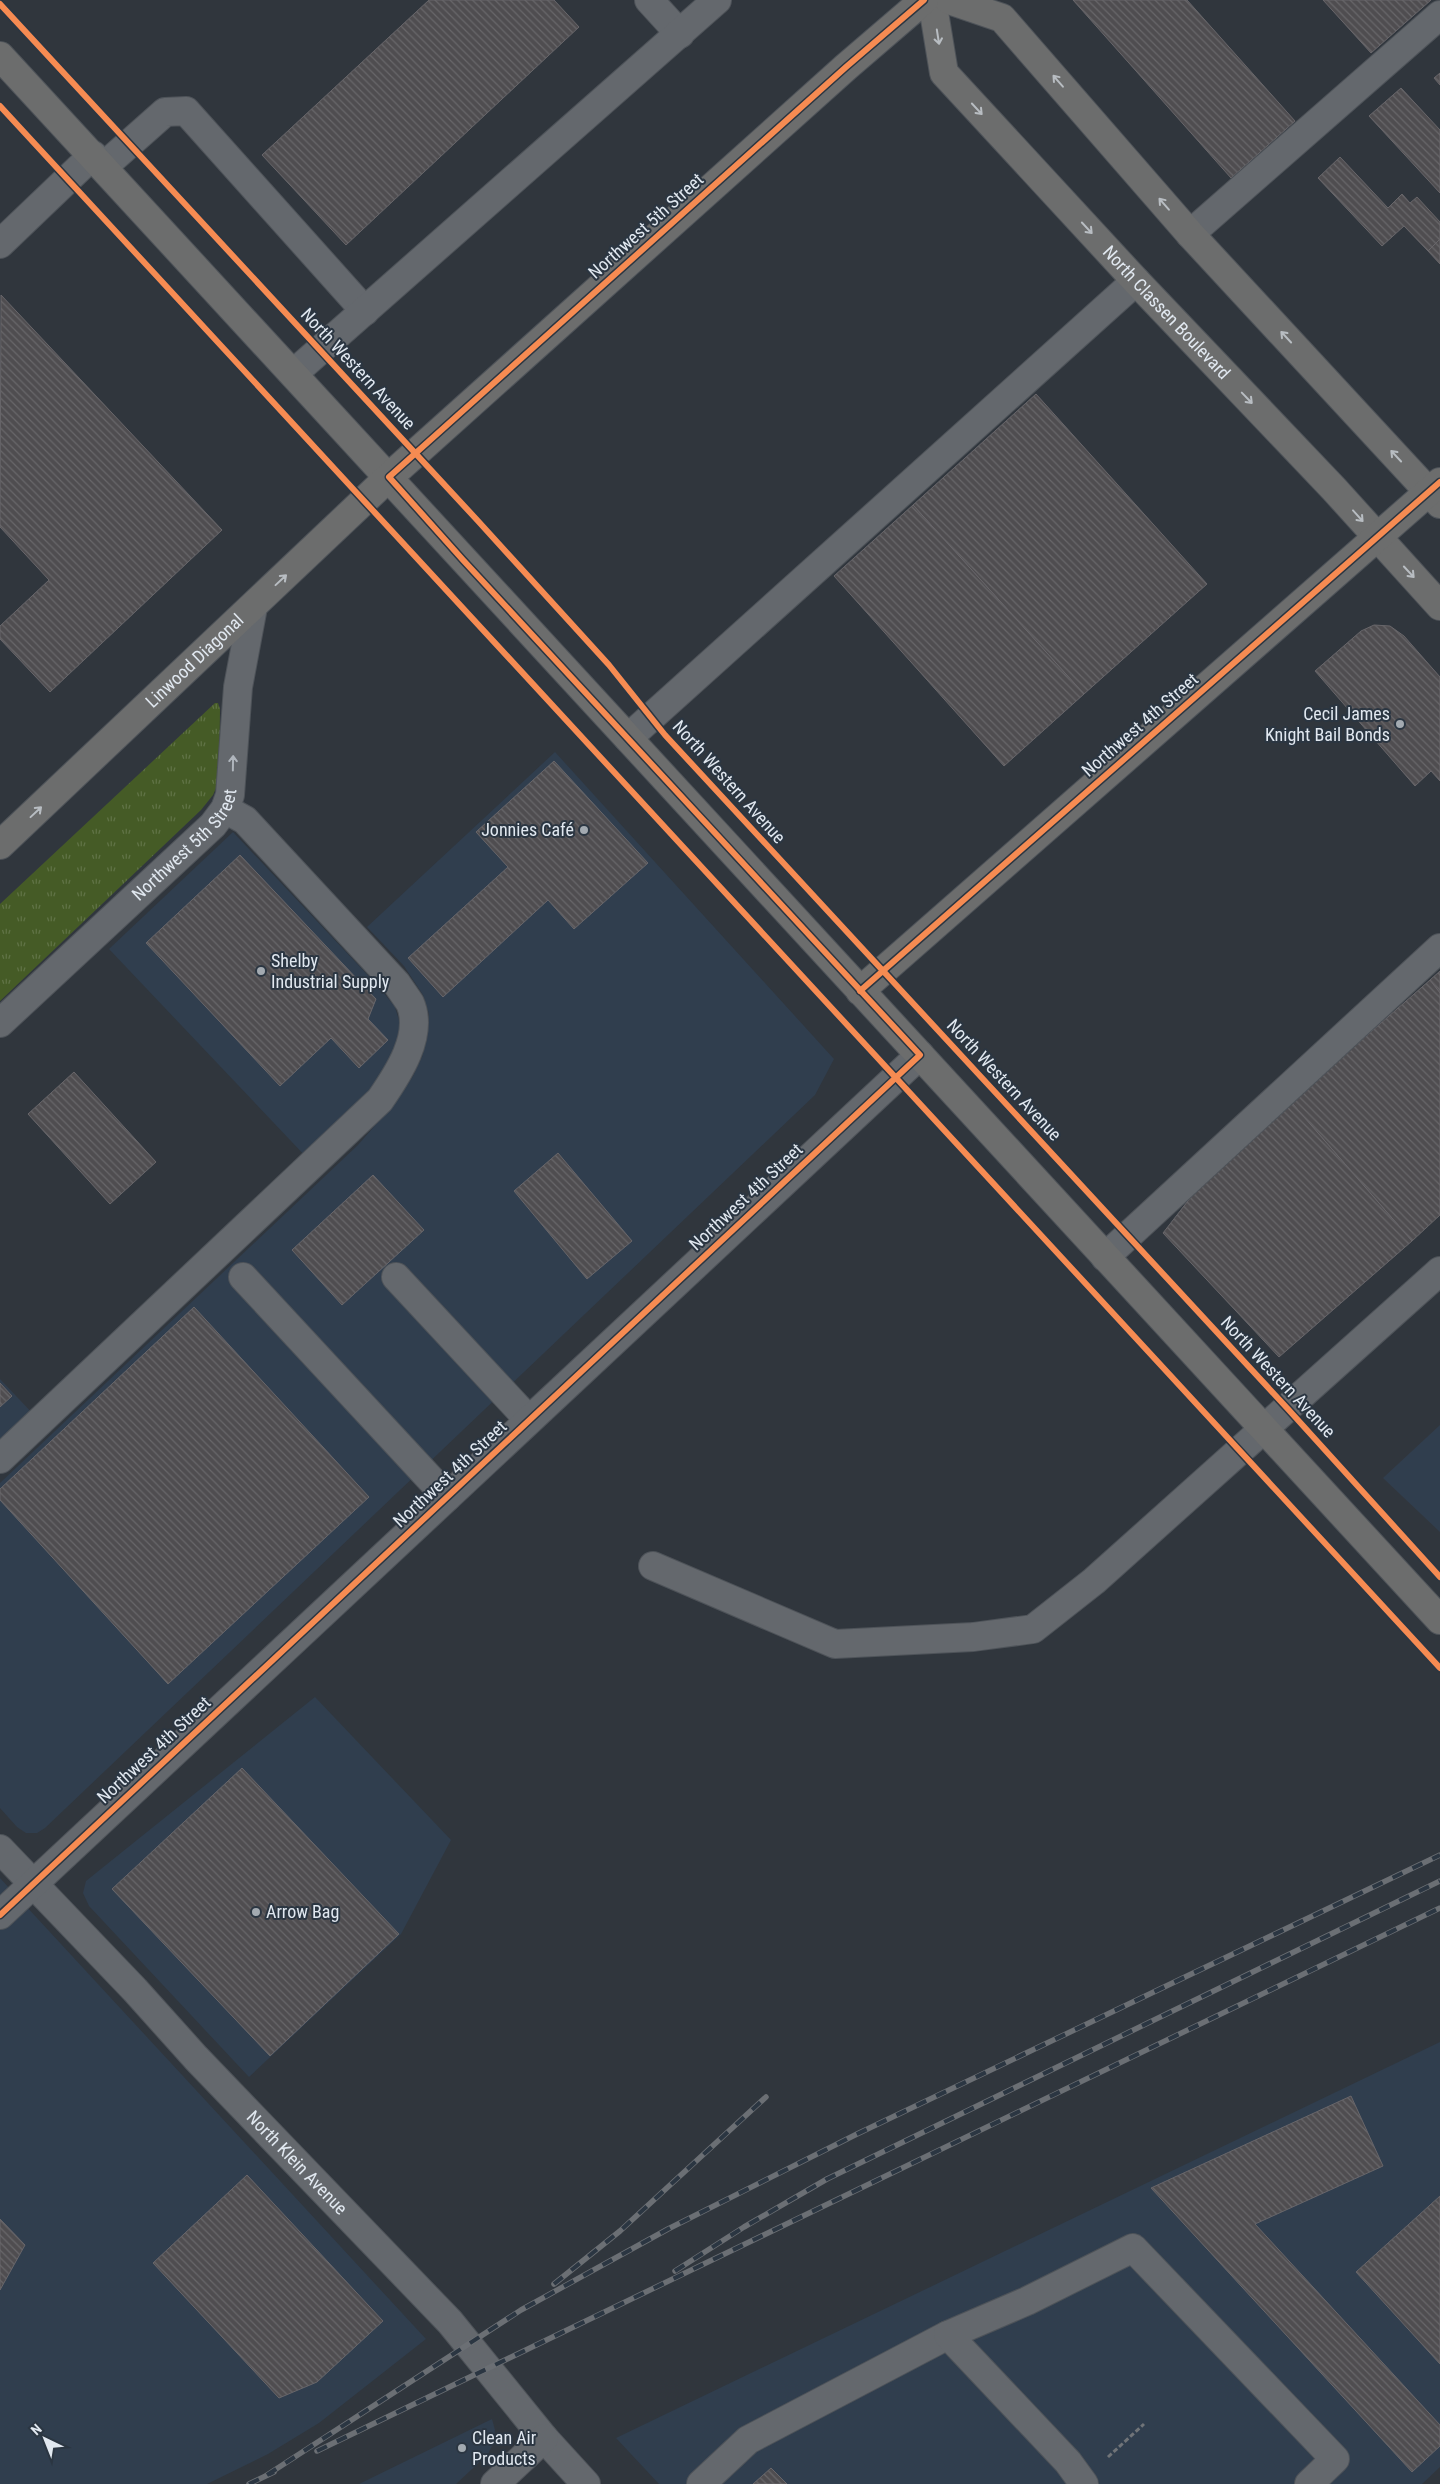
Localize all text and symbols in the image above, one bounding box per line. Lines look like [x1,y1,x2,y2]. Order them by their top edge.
one-way arrow [934,28,944,44]
one-way arrow [1052,75,1063,88]
one-way arrow [971,102,983,115]
street label: Northwest 5th Street [584,169,707,283]
one-way arrow [1159,197,1170,210]
one-way arrow [1081,222,1093,235]
street label: North Classen Boulevard [1099,241,1235,383]
street label: North Western Avenue [297,304,420,434]
one-way arrow [1280,330,1292,343]
one-way arrow [1241,391,1253,404]
one-way arrow [1390,450,1402,462]
one-way arrow [1352,510,1364,523]
one-way arrow [1403,565,1415,578]
one-way arrow [274,574,287,586]
street label: Linwood Diagonal [141,609,248,712]
street label: Northwest 4th Street [1077,668,1202,781]
place label: Cecil James Knight Bail Bonds [1265,703,1390,745]
street label: North Western Avenue [669,716,790,847]
marker: Cecil James Knight Bail Bonds [1394,718,1406,730]
one-way arrow [228,756,238,772]
street label: Northwest 5th Street [128,788,240,905]
one-way arrow [29,806,42,818]
place label: Jonnies Café [481,819,574,840]
marker: Jonnies Café [578,824,590,836]
place label: Shelby Industrial Supply [271,950,390,992]
marker: Shelby Industrial Supply [255,965,267,977]
street label: North Western Avenue [943,1015,1066,1145]
street label: Northwest 4th Street [685,1139,807,1254]
street label: North Western Avenue [1217,1312,1340,1442]
street label: Northwest 4th Street [389,1416,511,1531]
street label: Northwest 4th Street [93,1692,215,1807]
place label: Arrow Bag [266,1901,339,1922]
marker: Arrow Bag [250,1906,262,1918]
street label: North Klein Avenue [243,2106,352,2219]
north arrow [20,2414,70,2464]
text: N [28,2421,45,2438]
place label: Clean Air Products [472,2427,537,2469]
marker: Clean Air Products [456,2442,468,2454]

